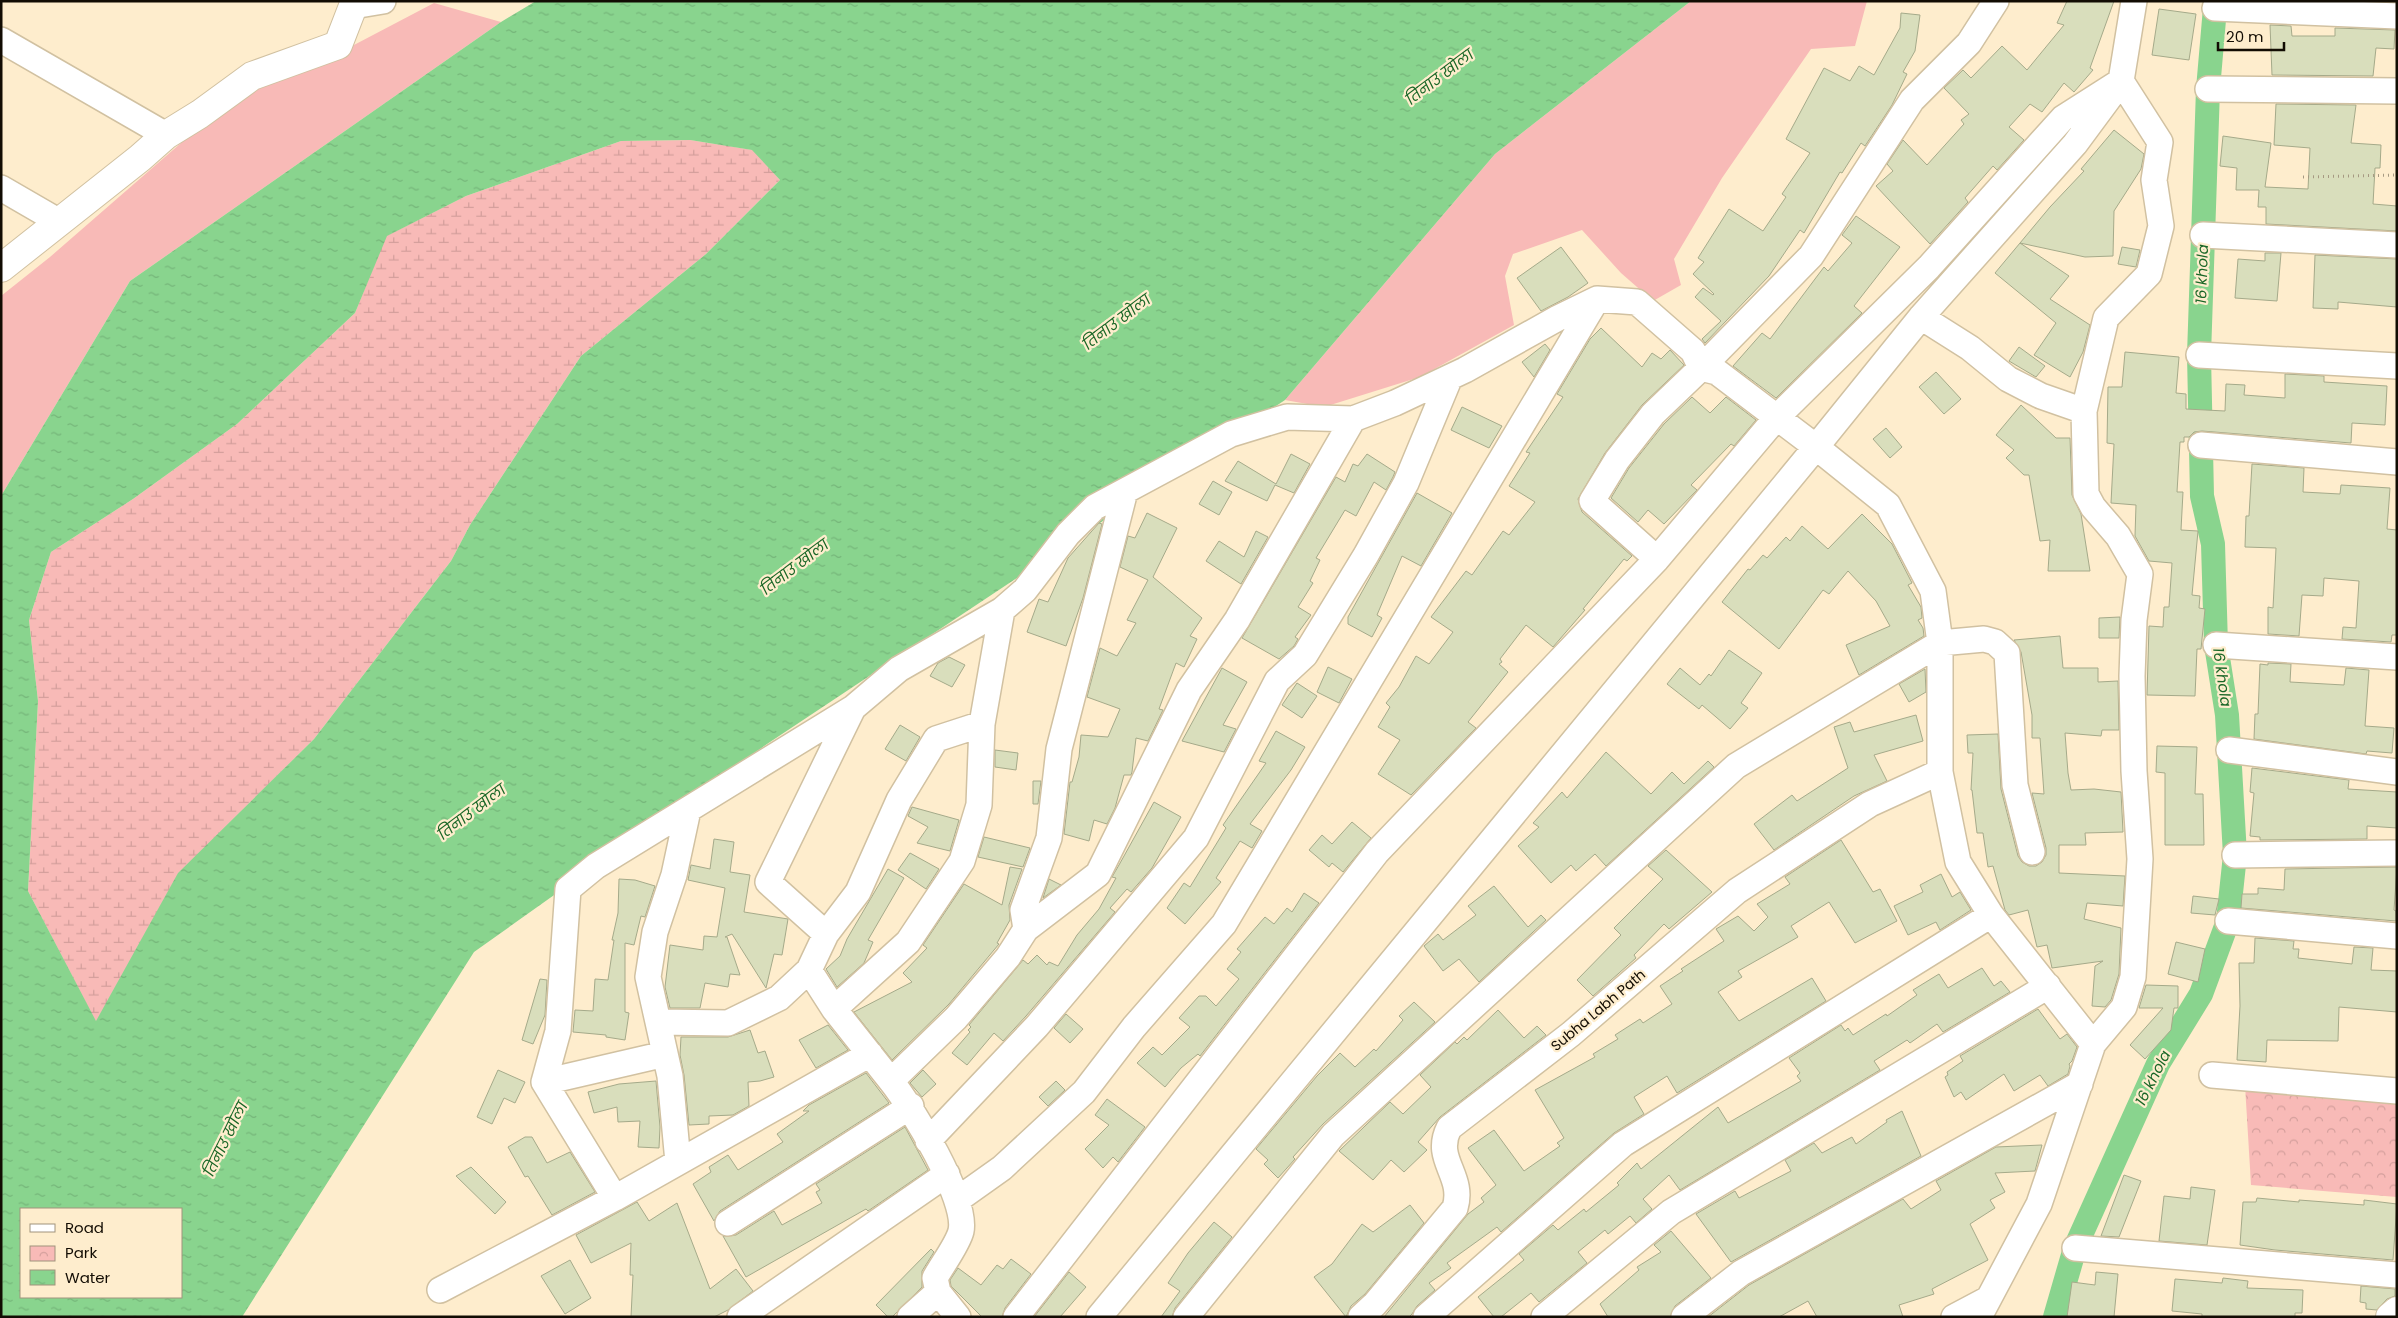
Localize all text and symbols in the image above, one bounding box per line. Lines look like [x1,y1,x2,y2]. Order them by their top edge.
scale bar [2218,20,2284,52]
text: 20 m [2226,26,2264,47]
water label: तिनाउ खोला [1401,43,1479,109]
water label: 16 khola [2190,244,2213,304]
water label: तिनाउ खोला [1078,288,1156,354]
water label: तिनाउ खोला [756,533,834,599]
water label: 16 khola [2208,646,2237,708]
water label: तिनाउ खोला [433,778,511,844]
street label: Subha Labh Path [1546,964,1650,1056]
water label: 16 khola [2130,1046,2175,1109]
water label: तिनाउ खोला [198,1097,253,1180]
legend [20,1208,182,1298]
text: Road [65,1217,104,1238]
text: Park [65,1242,97,1263]
text: Water [65,1267,111,1288]

